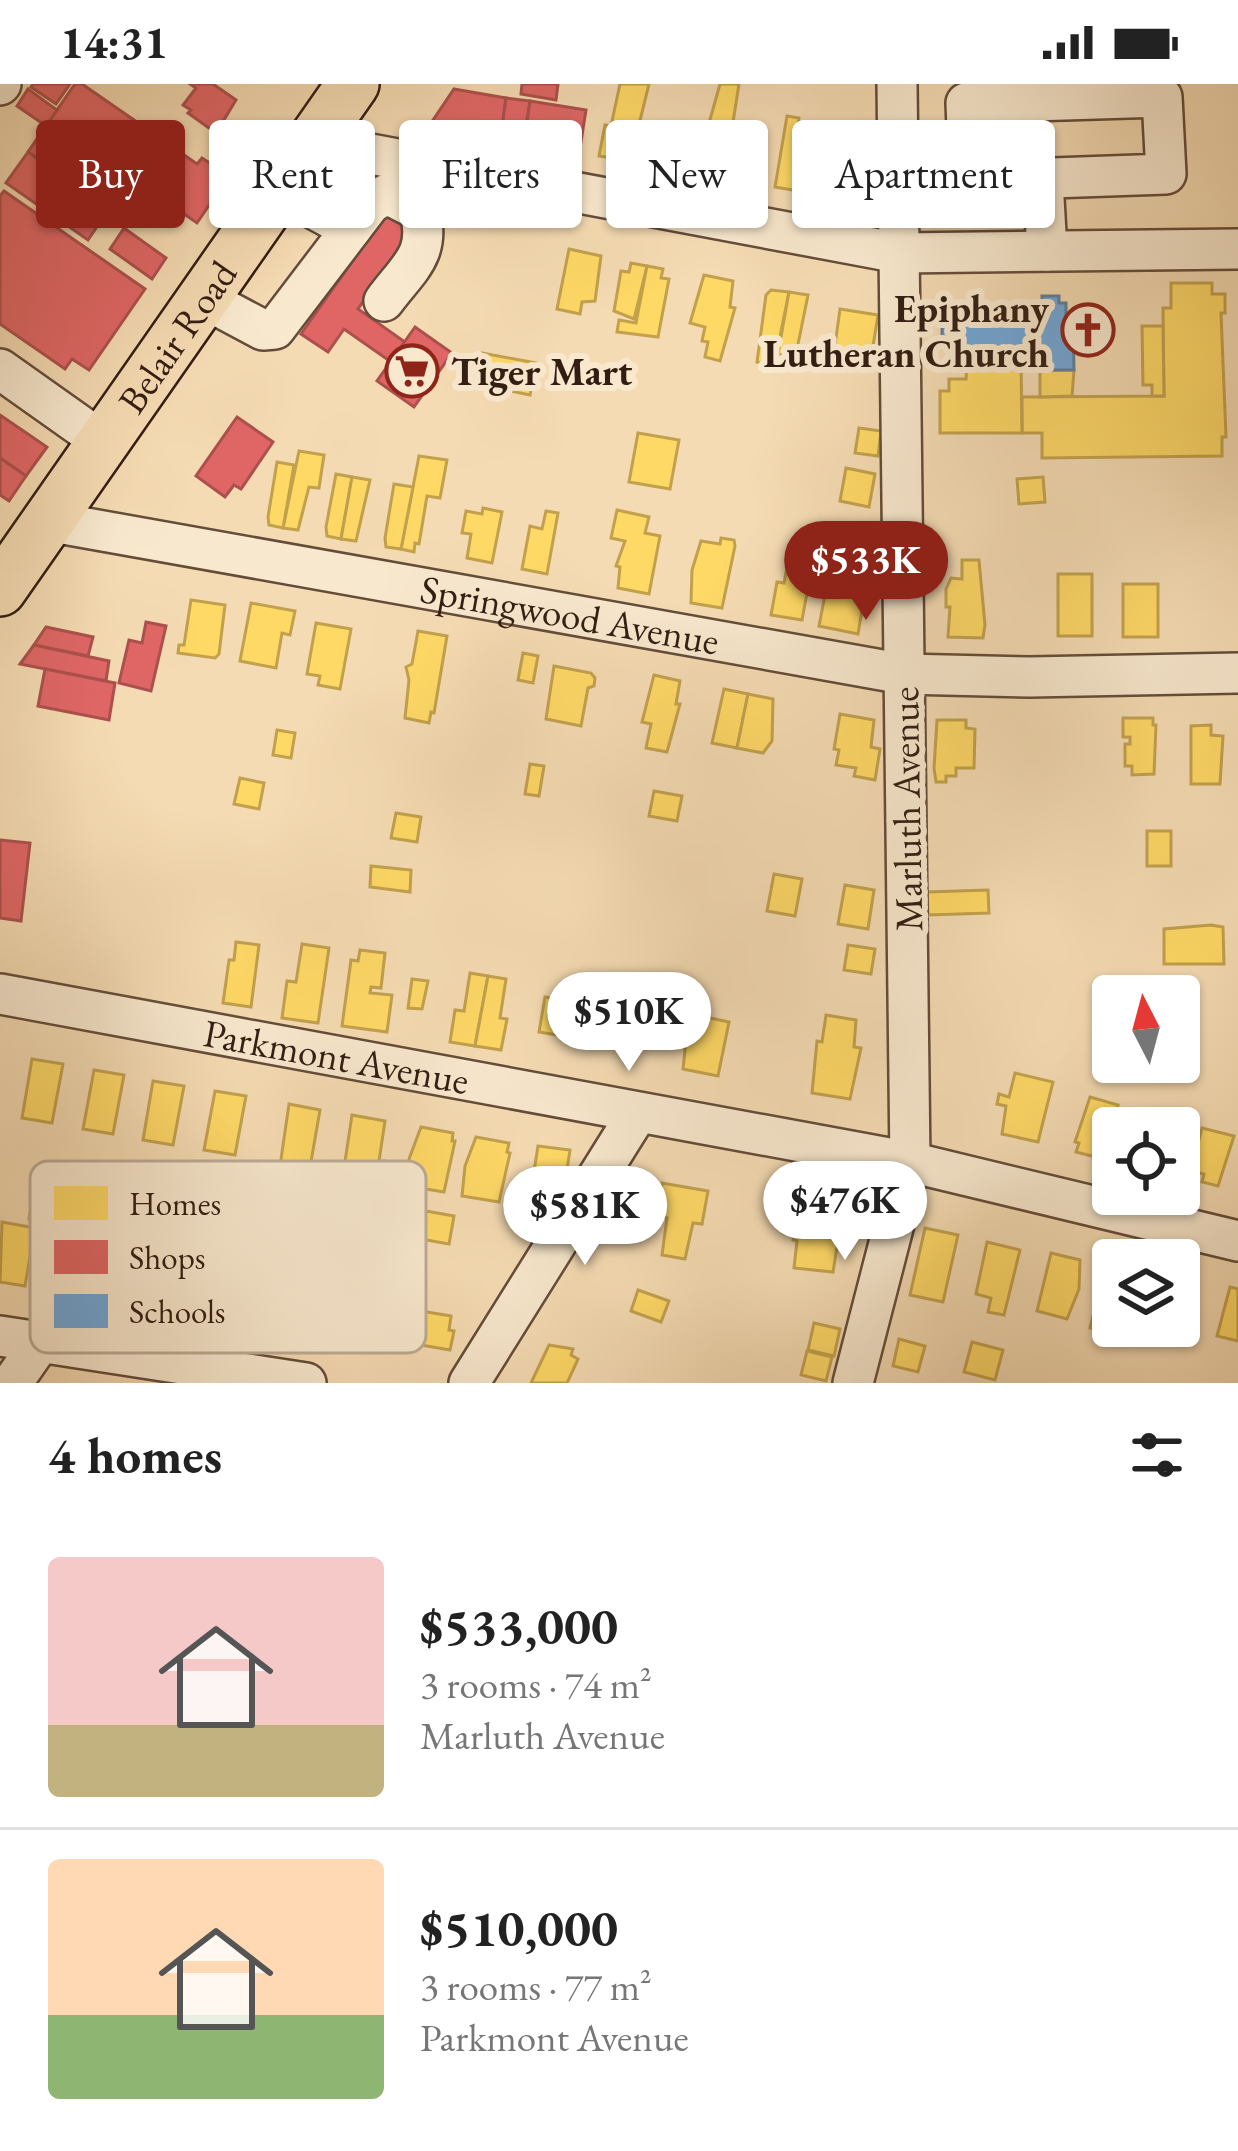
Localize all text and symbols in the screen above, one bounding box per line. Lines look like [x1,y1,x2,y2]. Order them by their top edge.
text: 14:31 [60,13,168,71]
chip: Buy [36,120,185,228]
chip: Rent [209,120,375,228]
chip: Filters [399,120,582,228]
chip: New [606,120,768,228]
chip: Apartment [792,120,1055,228]
street label: Belair Road [106,250,248,423]
place label: Epiphany Lutheran Church [763,283,1049,379]
church icon: Epiphany Lutheran Church [1060,302,1116,358]
supermarket icon: Tiger Mart [384,343,440,399]
place label: Tiger Mart [451,346,633,397]
pin: $533K [782,521,950,623]
text: $533K [811,534,921,585]
street label: Springwood Avenue [416,563,723,666]
street label: Marluth Avenue [879,686,934,932]
pin: $510K [545,972,713,1074]
north arrow [1092,975,1200,1083]
map controls [1092,975,1200,1347]
text: $510K [574,985,684,1036]
street label: Parkmont Avenue [199,1007,473,1106]
button: locate [1092,1107,1200,1215]
legend [30,1161,426,1353]
pin: $476K [761,1161,929,1263]
pin: $581K [501,1166,669,1268]
text: $476K [790,1174,900,1225]
text: $581K [530,1179,640,1230]
text: Homes [129,1182,221,1225]
text: Shops [129,1236,205,1279]
button: layers [1092,1239,1200,1347]
text: Schools [129,1290,226,1333]
text: 4 homes [48,1422,222,1488]
icon: filters [1124,1422,1190,1488]
text: $533,000 [420,1593,618,1659]
icon: home [144,1605,288,1749]
text: 3 rooms · 74 m² [420,1659,652,1710]
text: Marluth Avenue [420,1710,665,1761]
text: $510,000 [420,1895,618,1961]
icon: home [144,1907,288,2051]
text: 3 rooms · 77 m² [420,1961,652,2012]
text: Parkmont Avenue [420,2012,689,2063]

